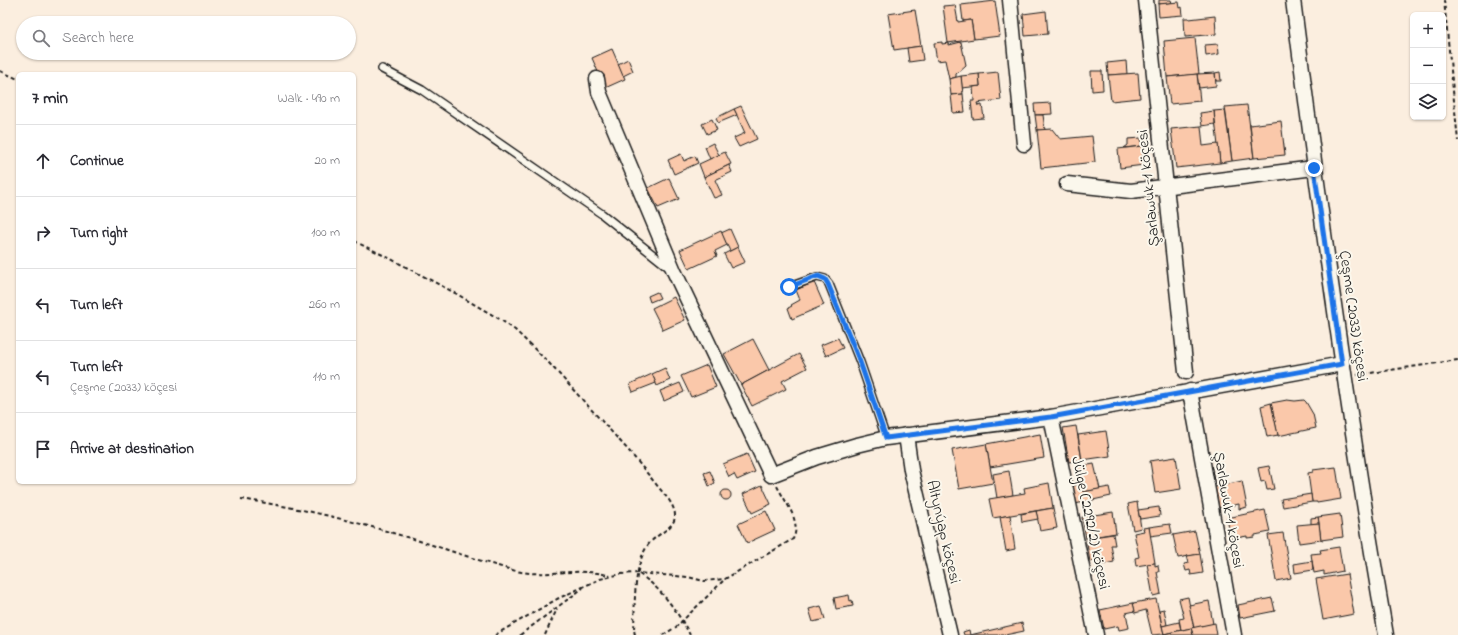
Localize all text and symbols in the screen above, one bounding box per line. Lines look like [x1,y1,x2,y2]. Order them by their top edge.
map controls [1410,12,1446,120]
button: + [1410,12,1446,48]
search box [16,16,356,60]
icon: search [30,27,52,49]
text: Search here [62,27,134,49]
button: − [1410,48,1446,84]
button: layers [1410,84,1446,120]
text: 7 min [32,86,68,111]
text: Walk · 490 m [278,89,340,108]
street label: Şarlawuk-1 köçesi [1131,128,1167,248]
icon: ahead [32,150,54,172]
text: Continue [70,150,124,172]
text: 20 m [315,151,340,170]
route end [1305,159,1323,177]
icon: right [32,222,54,244]
text: Turn right [70,222,128,244]
text: 100 m [311,223,340,242]
street label: Çeşme (2033) köçesi [1332,249,1374,383]
route start [780,278,798,296]
icon: left [32,294,54,316]
text: Turn left [70,294,123,316]
text: 260 m [309,295,340,314]
text: Turn left [70,356,123,378]
icon: left [32,366,54,388]
text: 110 m [313,367,340,386]
text: Çeşme (2033) köçesi [70,378,177,397]
icon: arrive [32,438,54,460]
text: Arrive at destination [70,438,194,460]
street label: Şarlawuk-1 köçesi [1206,450,1250,570]
street label: Jülge (2292/2) köçesi [1064,454,1116,592]
street label: Altynýap köçesi [919,478,967,586]

